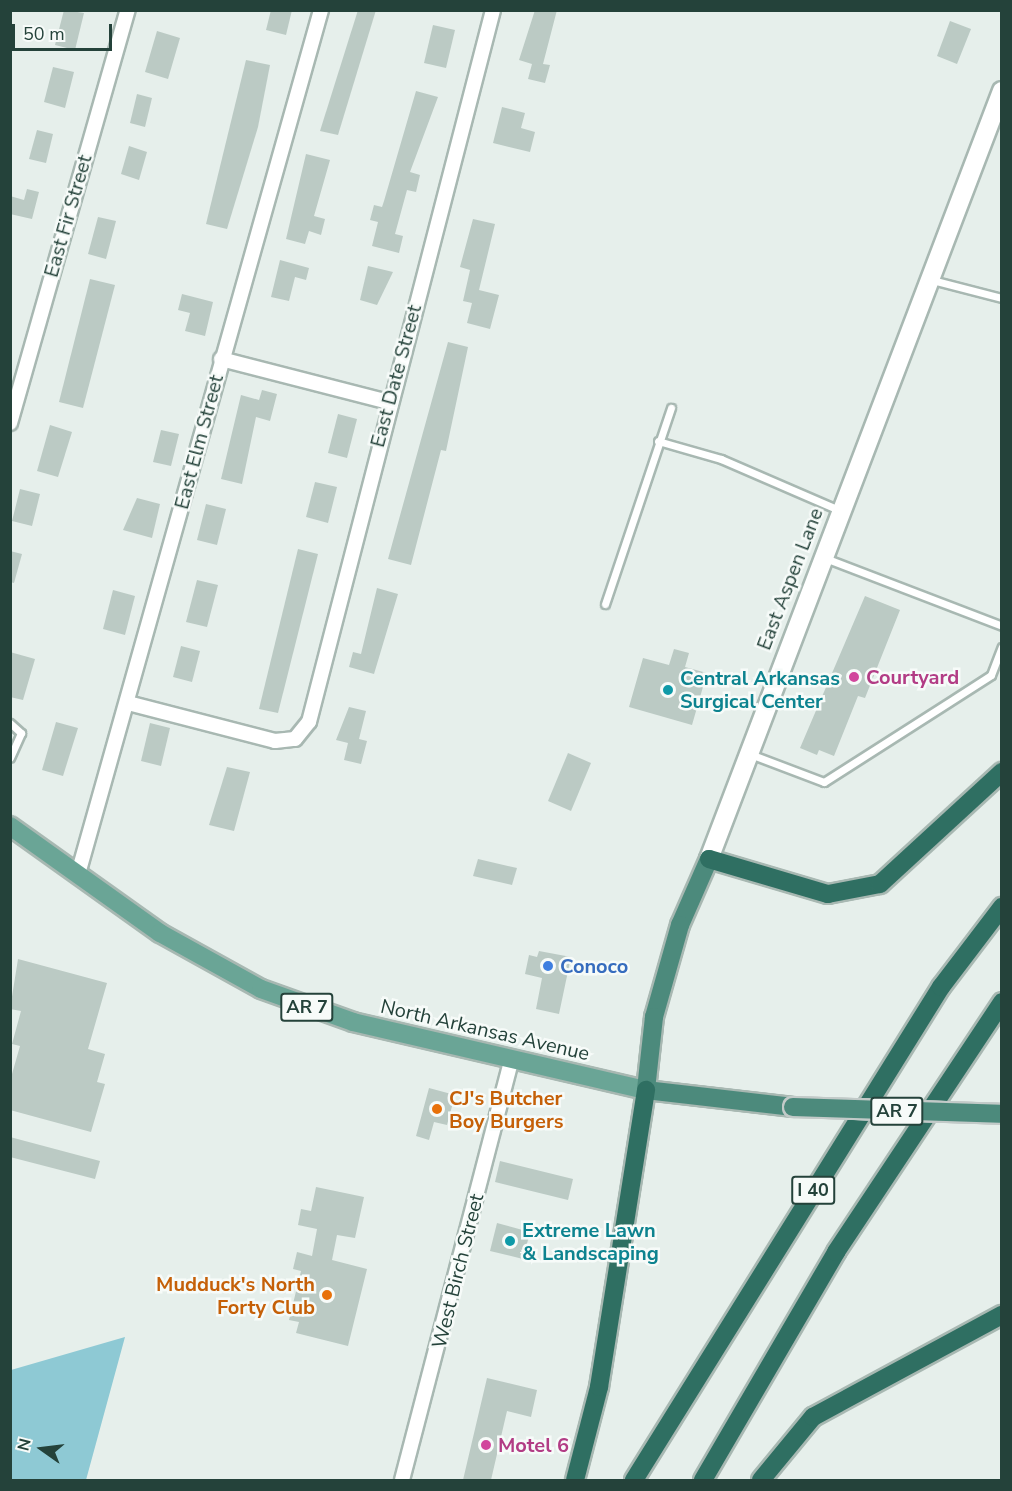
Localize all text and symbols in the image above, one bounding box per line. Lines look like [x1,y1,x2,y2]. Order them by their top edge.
scale bar [15,12,116,50]
text: 50 m [23,22,65,46]
street label: East Fir Street [39,152,97,280]
street label: East Date Street [365,302,427,450]
street label: East Elm Street [170,372,228,512]
street label: East Aspen Lane [752,505,828,653]
place label: Courtyard [866,665,959,689]
place label: Central Arkansas Surgical Center [680,666,840,713]
marker: Courtyard [847,670,861,684]
marker: Central Arkansas Surgical Center [661,683,675,697]
place label: Conoco [560,954,628,978]
marker: Conoco [541,959,555,973]
road number: AR 7 [280,992,334,1022]
street label: North Arkansas Avenue [378,994,592,1066]
place label: CJ's Butcher Boy Burgers [449,1086,563,1133]
road number: AR 7 [870,1096,924,1126]
marker: CJ's Butcher Boy Burgers [430,1102,444,1116]
road number: I 40 [790,1175,836,1205]
street label: West Birch Street [427,1191,489,1351]
place label: Extreme Lawn & Landscaping [522,1218,659,1265]
marker: Extreme Lawn & Landscaping [503,1234,517,1248]
place label: Mudduck's North Forty Club [156,1272,315,1319]
marker: Mudduck's North Forty Club [320,1288,334,1302]
north arrow [12,1419,72,1479]
place label: Motel 6 [498,1433,569,1457]
text: N [12,1436,37,1453]
marker: Motel 6 [479,1438,493,1452]

